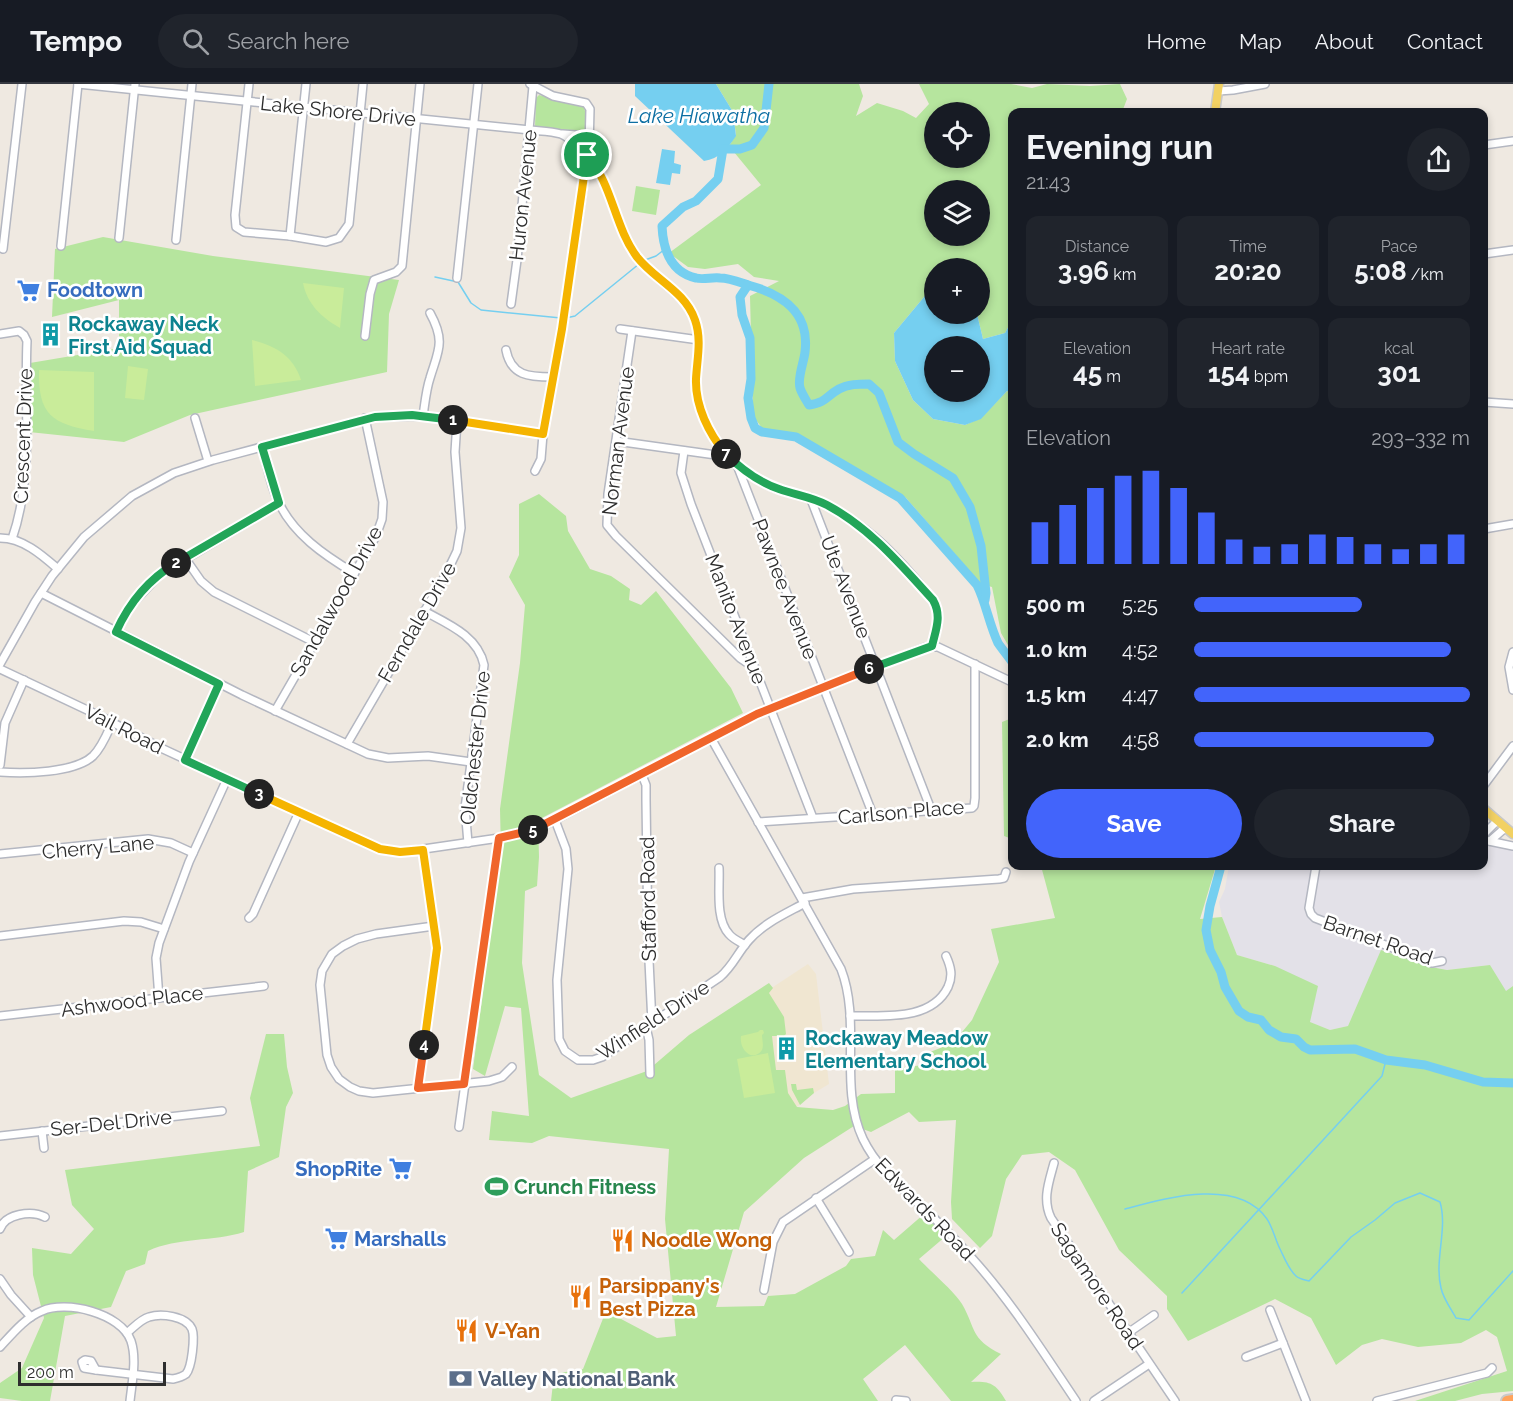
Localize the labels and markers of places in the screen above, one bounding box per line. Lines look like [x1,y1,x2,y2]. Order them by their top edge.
pin [561,129,612,180]
supermarket icon: Foodtown [16,277,42,303]
place label: Foodtown [47,278,143,302]
place label: Rockaway Neck First Aid Squad [68,312,220,359]
building icon: Rockaway Neck First Aid Squad [37,322,63,348]
pin: 1 [438,405,468,435]
pin: 7 [711,439,741,469]
pin: 2 [161,548,191,578]
pin: 6 [854,654,884,684]
pin: 3 [244,779,274,809]
pin: 5 [518,815,548,845]
place label: Rockaway Meadow Elementary School [805,1026,989,1073]
pin: 4 [409,1030,439,1060]
building icon: Rockaway Meadow Elementary School [774,1036,800,1062]
supermarket icon: ShopRite [387,1156,413,1182]
place label: ShopRite [295,1157,382,1181]
sports icon: Crunch Fitness [483,1174,509,1200]
place label: Crunch Fitness [514,1175,656,1199]
supermarket icon: Marshalls [323,1226,349,1252]
place label: Marshalls [354,1227,447,1251]
restaurant icon: Noodle Wong [610,1227,636,1253]
place label: Noodle Wong [641,1228,772,1252]
place label: Parsippany's Best Pizza [599,1274,720,1321]
restaurant icon: Parsippany's Best Pizza [568,1284,594,1310]
restaurant icon: V-Yan [454,1318,480,1344]
place label: V-Yan [485,1319,540,1343]
bank icon: Valley National Bank [447,1366,473,1392]
place label: Valley National Bank [478,1367,676,1391]

